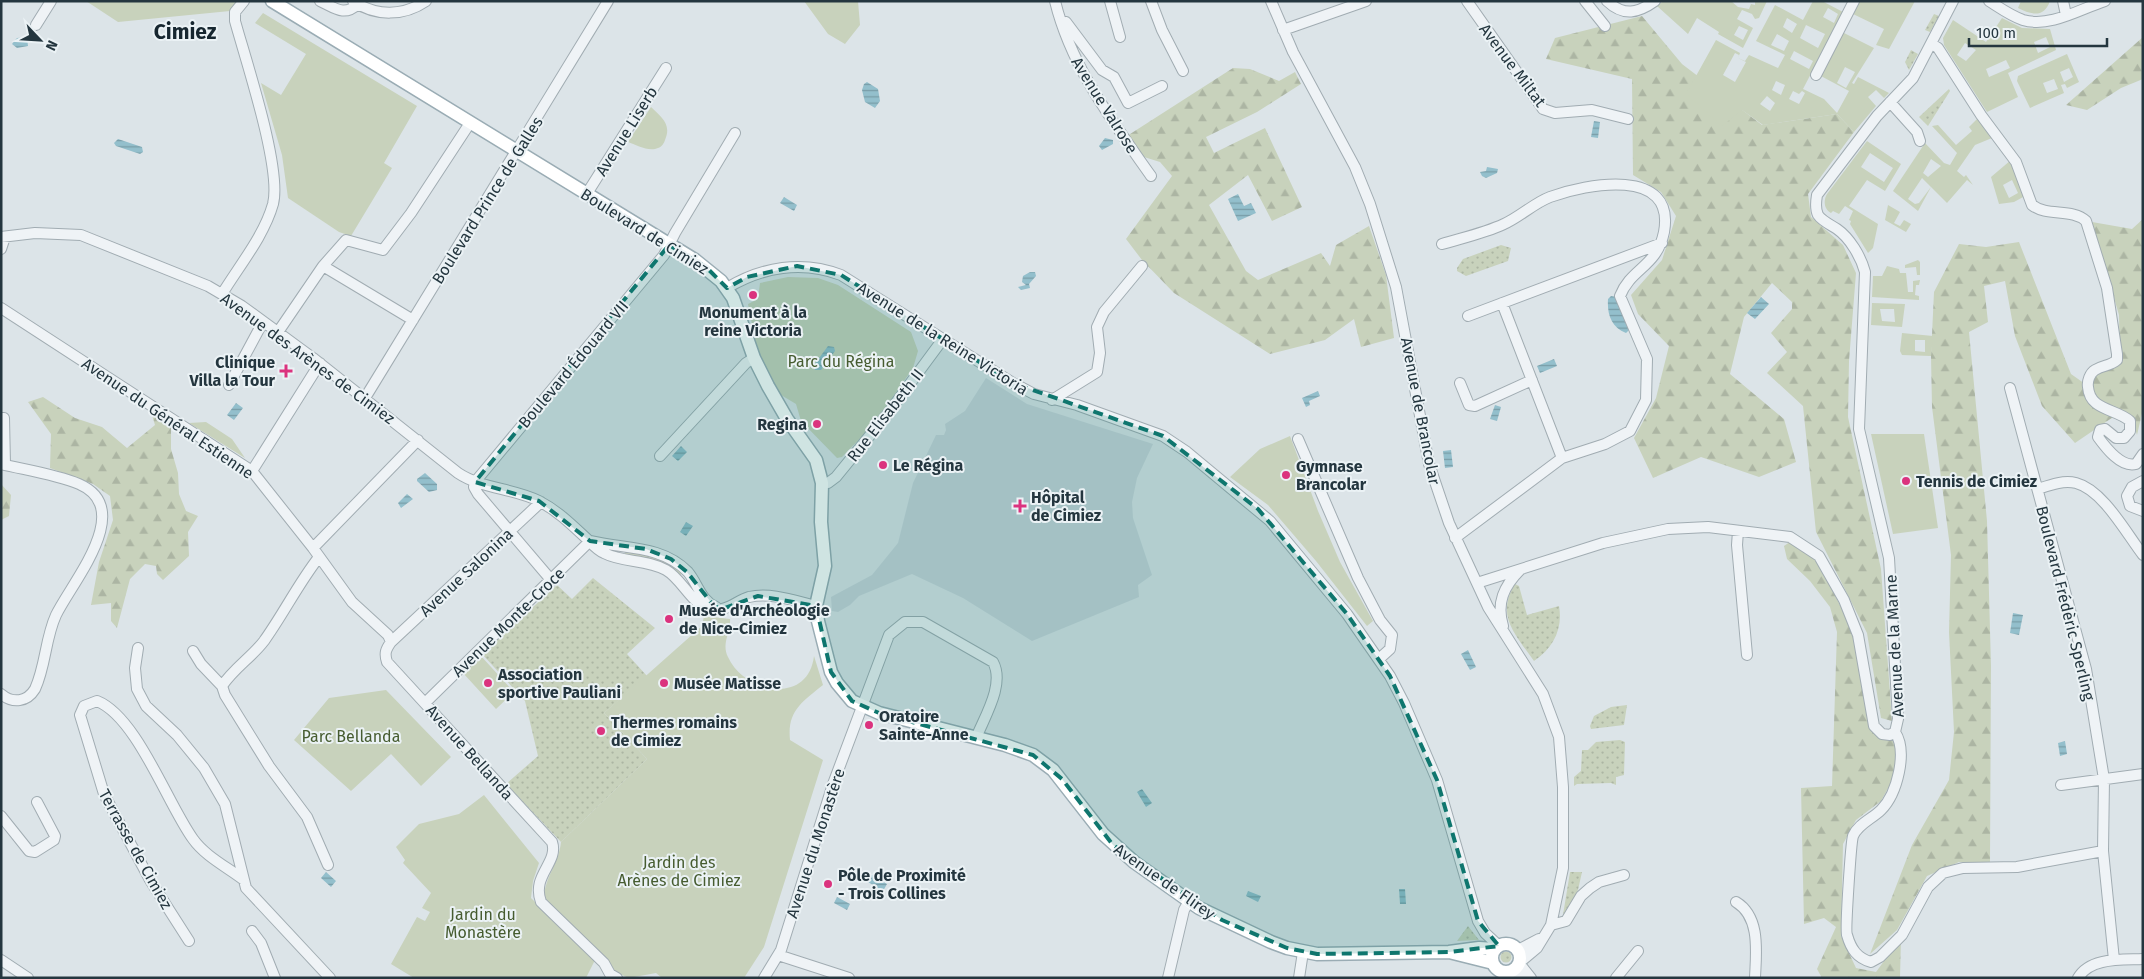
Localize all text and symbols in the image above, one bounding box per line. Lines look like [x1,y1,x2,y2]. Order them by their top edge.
north arrow [15,15,65,65]
scale bar [1969,15,2106,47]
district label: Cimiez [154,19,217,45]
street label: Avenue Miltat [1475,20,1550,111]
text: 100 m [1976,24,2016,42]
text: N [42,37,61,53]
street label: Avenue Valrose [1067,54,1142,157]
street label: Avenue Liserb [591,83,661,179]
street label: Boulevard Prince de Galles [428,113,547,287]
street label: Boulevard de Cimiez [577,184,712,279]
street label: Avenue de la Reine Victoria [854,278,1032,399]
street label: Avenue des Arènes de Cimiez [217,289,398,428]
marker: Monument à la reine Victoria [747,289,759,301]
street label: Boulevard Édouard VII [514,296,632,432]
place label: Monument à la reine Victoria [699,303,807,340]
street label: Avenue de Brancolar [1397,336,1444,487]
park label: Parc du Régina [788,352,894,371]
place label: Clinique Villa la Tour [188,353,276,390]
street label: Avenue du Général Estienne [78,354,257,483]
marker: Clinique Villa la Tour [279,364,293,378]
street label: Rue Elisabeth II [843,365,928,466]
place label: Regina [757,415,807,434]
marker: Regina [811,418,823,430]
place label: Le Régina [893,456,963,475]
place label: Gymnase Brancolar [1296,457,1367,494]
marker: Le Régina [877,459,889,471]
marker: Gymnase Brancolar [1280,469,1292,481]
place label: Tennis de Cimiez [1916,472,2038,491]
marker: Tennis de Cimiez [1900,475,1912,487]
place label: Hôpital de Cimiez [1031,488,1102,525]
marker: Hôpital de Cimiez [1013,499,1027,513]
street label: Boulevard Frédèric Sperling [2032,504,2099,703]
street label: Avenue Salonina [416,524,517,620]
street label: Avenue Monte-Croce [448,564,569,681]
street label: Avenue de la Marne [1881,574,1908,718]
place label: Musée d'Archéologie de Nice-Cimiez [679,601,830,638]
marker: Musée d'Archéologie de Nice-Cimiez [663,613,675,625]
place label: Association sportive Pauliani [497,665,621,702]
place label: Musée Matisse [674,674,781,693]
marker: Association sportive Pauliani [482,677,494,689]
marker: Musée Matisse [658,677,670,689]
street label: Avenue Bellanda [422,701,517,804]
place label: Oratoire Sainte-Anne [879,707,969,744]
place label: Thermes romains de Cimiez [611,713,737,750]
marker: Oratoire Sainte-Anne [863,719,875,731]
marker: Thermes romains de Cimiez [595,725,607,737]
park label: Parc Bellanda [302,727,400,746]
street label: Avenue du Monastère [782,766,849,920]
street label: Terrasse de Cimiez [95,786,176,912]
street label: Avenue de Flirey [1111,839,1219,923]
park label: Jardin des Arènes de Cimiez [617,853,741,890]
place label: Pôle de Proximité - Trois Collines [838,866,966,903]
marker: Pôle de Proximité - Trois Collines [822,878,834,890]
park label: Jardin du Monastère [445,905,521,942]

